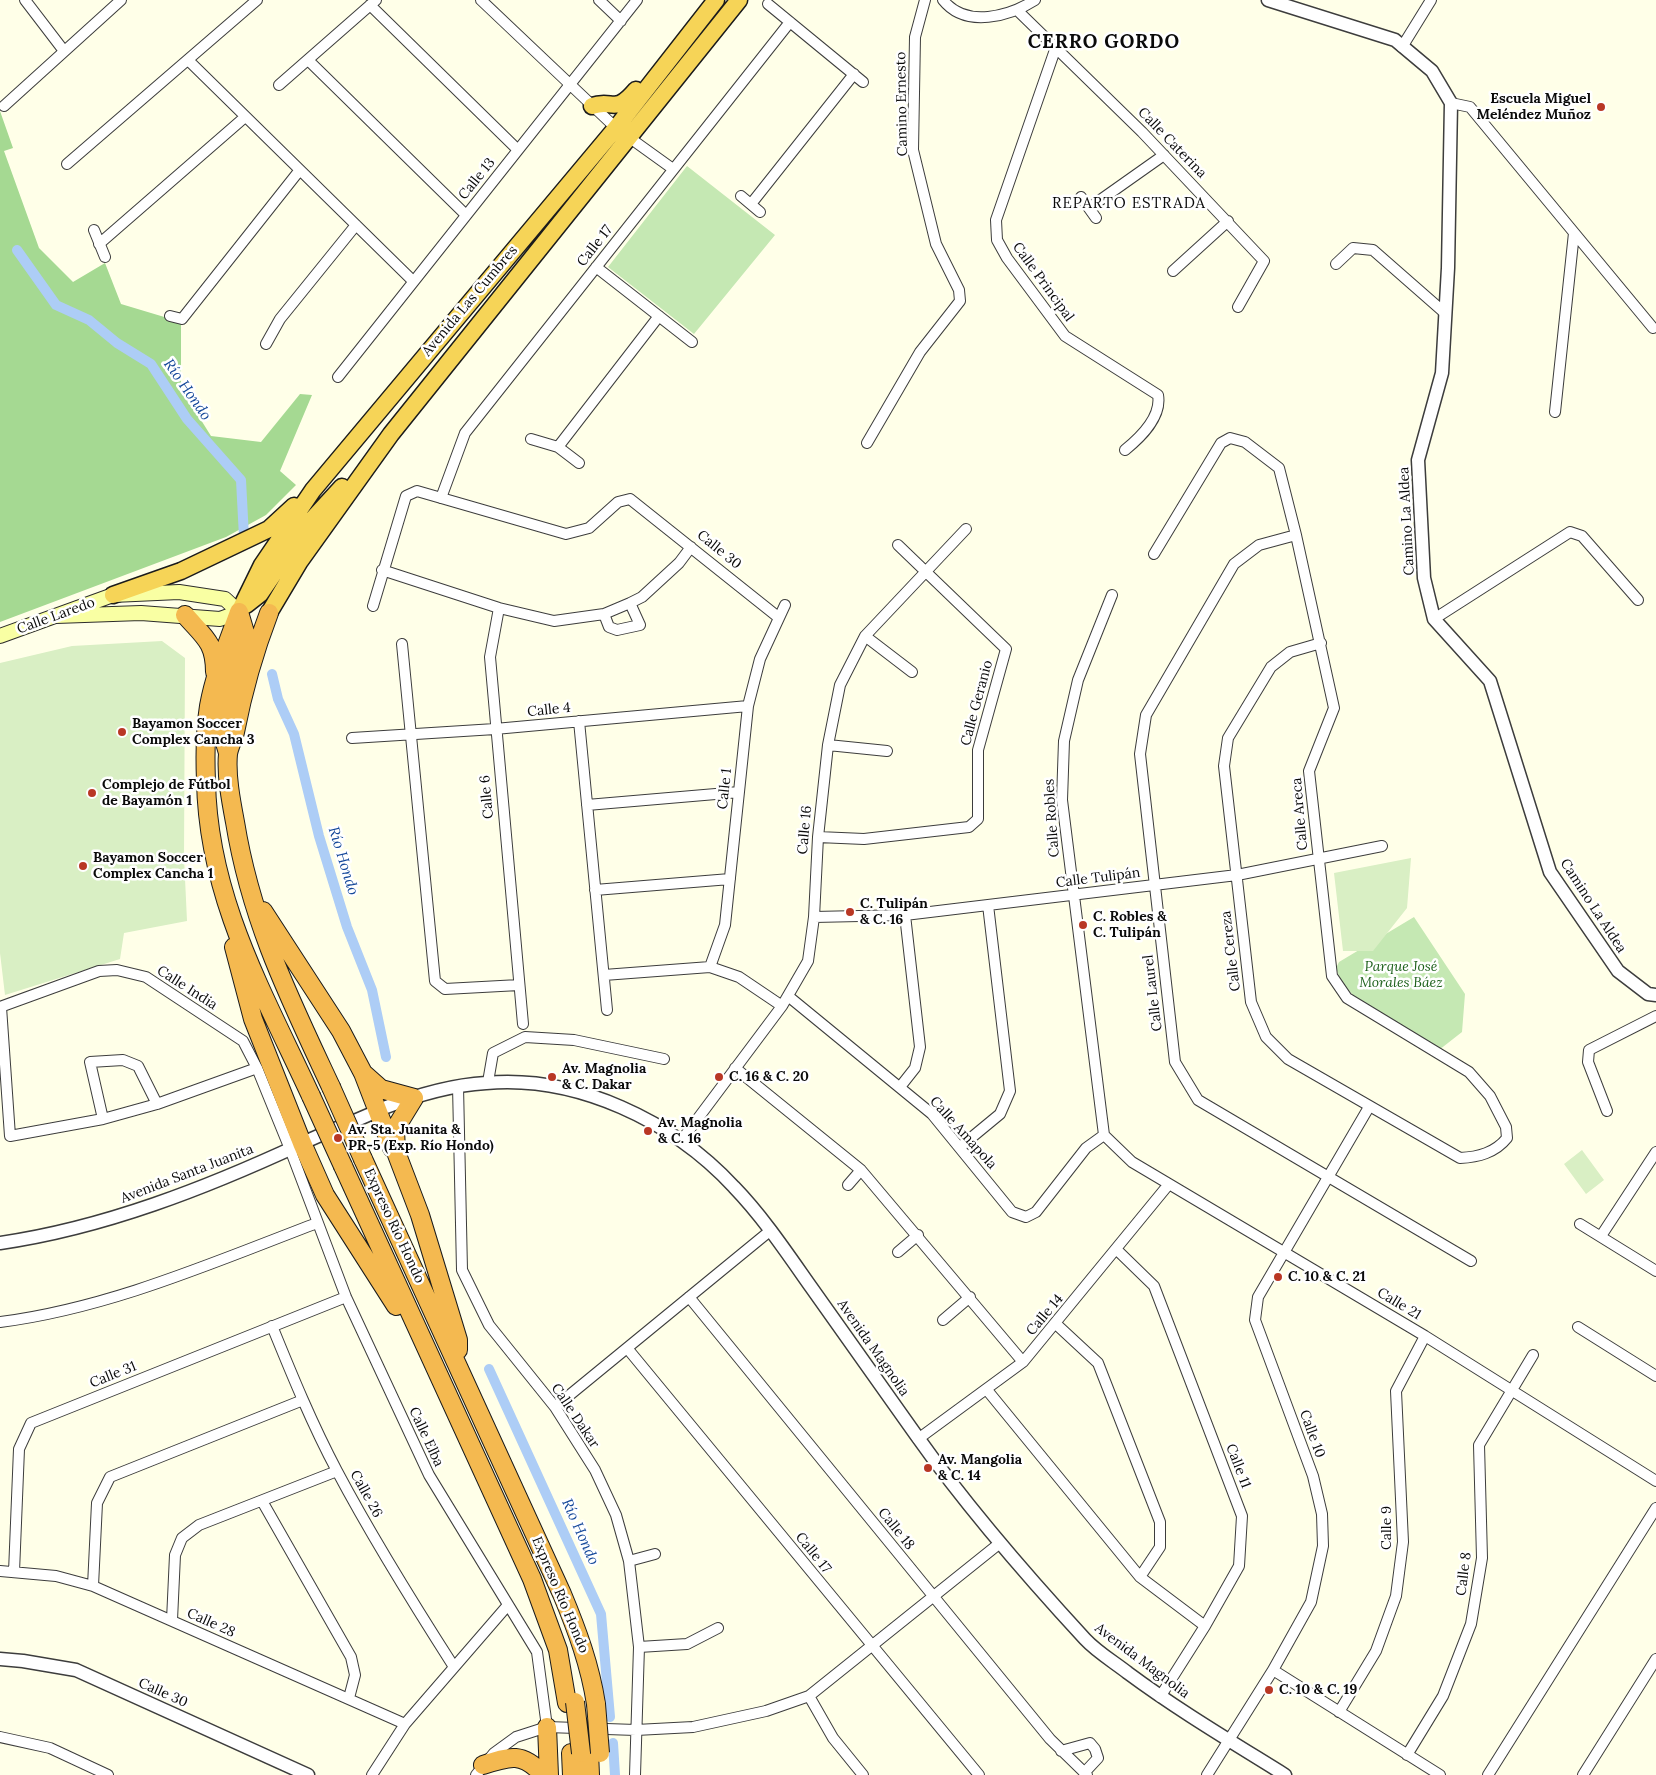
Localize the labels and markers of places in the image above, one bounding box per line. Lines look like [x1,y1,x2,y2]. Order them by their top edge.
place label: Escuela Miguel Meléndez Muñoz [1477,91,1591,124]
marker: Escuela Miguel Meléndez Muñoz [1595,101,1607,113]
place label: Bayamon Soccer Complex Cancha 3 [132,716,255,749]
marker: Bayamon Soccer Complex Cancha 3 [116,726,128,738]
place label: Complejo de Fútbol de Bayamón 1 [102,777,231,810]
marker: Complejo de Fútbol de Bayamón 1 [86,787,98,799]
place label: Bayamon Soccer Complex Cancha 1 [93,850,214,882]
marker: Bayamon Soccer Complex Cancha 1 [77,860,89,872]
place label: C. Tulipán & C. 16 [860,896,928,929]
marker: C. Tulipán & C. 16 [844,906,856,918]
place label: C. Robles & C. Tulipán [1093,909,1167,942]
marker: C. Robles & C. Tulipán [1077,919,1089,931]
place label: Av. Magnolia & C. Dakar [562,1061,646,1094]
place label: C. 16 & C. 20 [729,1069,809,1085]
marker: Av. Magnolia & C. Dakar [546,1071,558,1083]
marker: C. 16 & C. 20 [713,1071,725,1083]
place label: Av. Magnolia & C. 16 [658,1115,742,1148]
place label: Av. Sta. Juanita & PR-5 (Exp. Río Hondo) [348,1122,494,1154]
marker: Av. Magnolia & C. 16 [642,1125,654,1137]
marker: Av. Sta. Juanita & PR-5 (Exp. Río Hondo) [332,1132,344,1144]
place label: C. 10 & C. 21 [1288,1269,1366,1285]
marker: C. 10 & C. 21 [1272,1271,1284,1283]
place label: Av. Mangolia & C. 14 [938,1452,1022,1484]
marker: Av. Mangolia & C. 14 [922,1462,934,1474]
place label: C. 10 & C. 19 [1279,1682,1357,1698]
marker: C. 10 & C. 19 [1263,1684,1275,1696]

